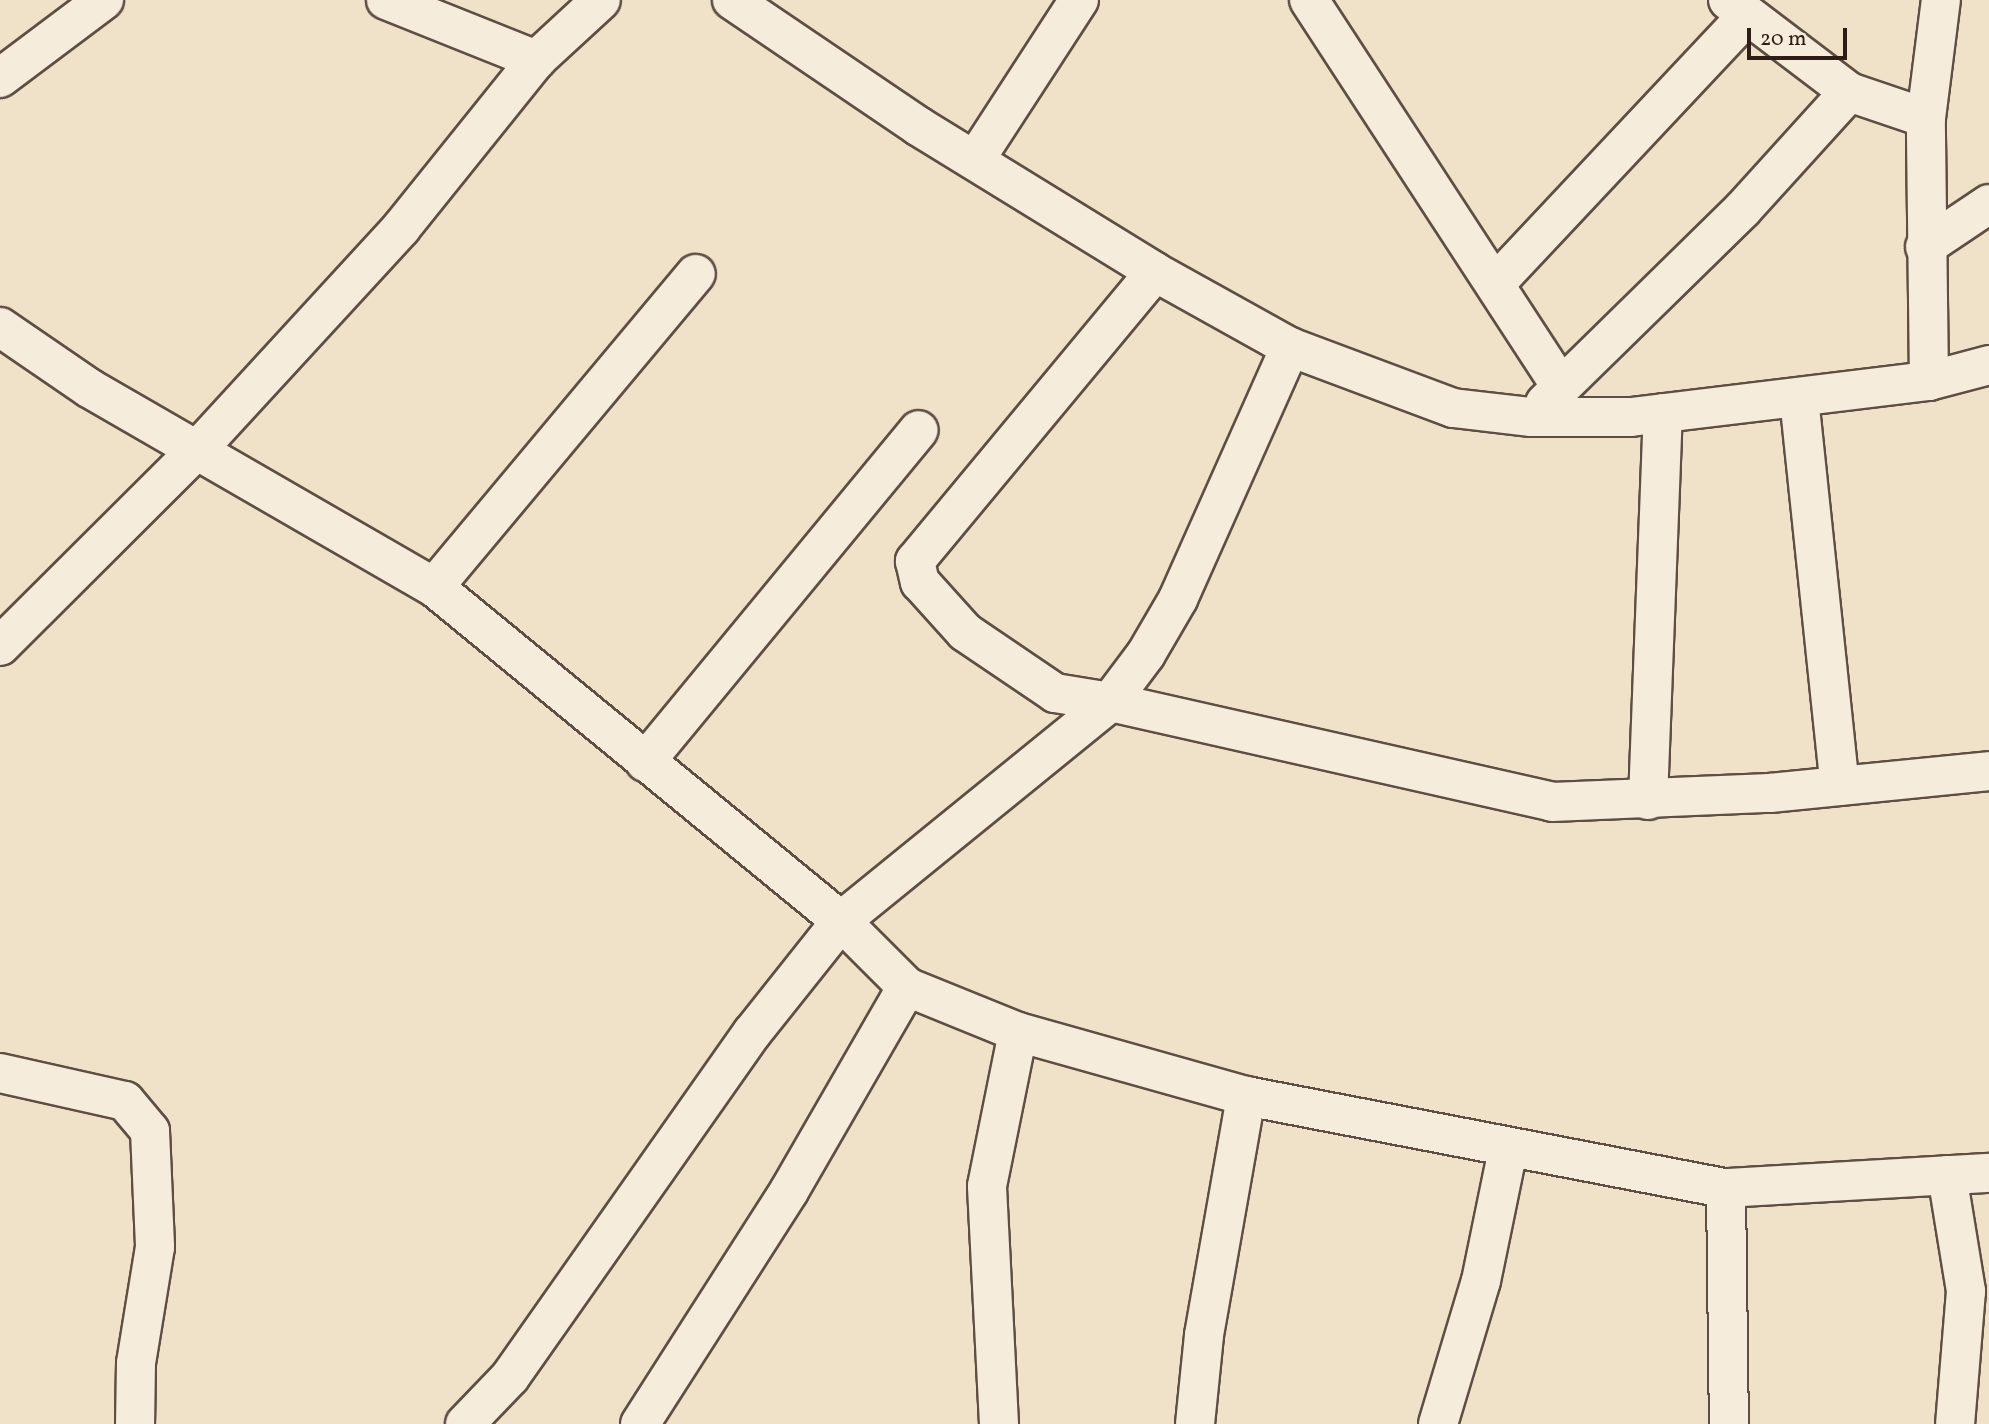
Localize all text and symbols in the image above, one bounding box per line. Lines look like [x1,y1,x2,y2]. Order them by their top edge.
scale bar [1751,14,1851,58]
text: 20 m [1760,25,1806,54]

